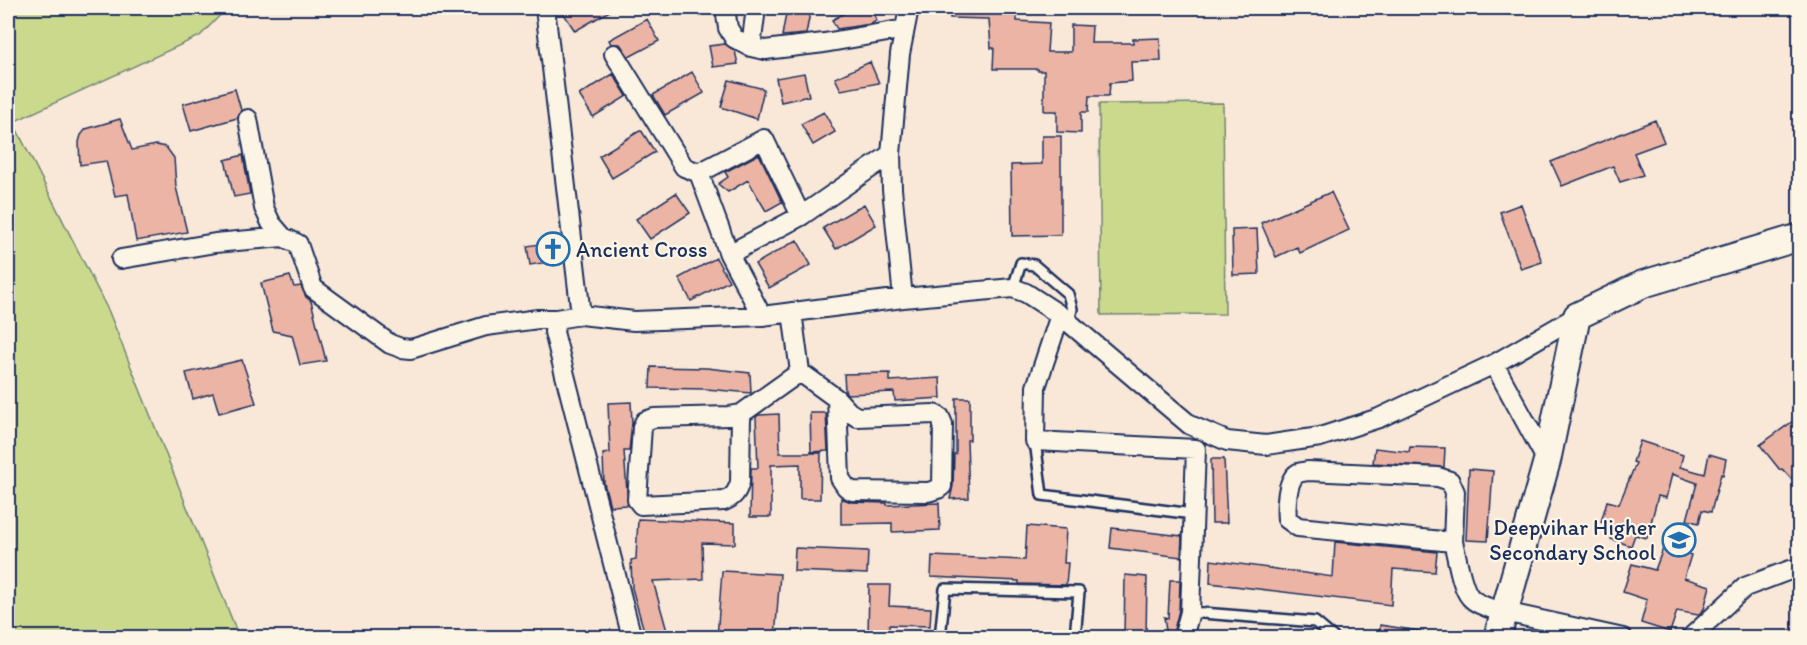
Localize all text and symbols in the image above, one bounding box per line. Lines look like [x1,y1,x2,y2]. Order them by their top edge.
church icon: Ancient Cross [535,231,571,267]
place label: Ancient Cross [576,236,708,263]
place label: Deepvihar Higher Secondary School [1489,514,1656,566]
school or university icon: Deepvihar Higher Secondary School [1661,522,1697,558]

